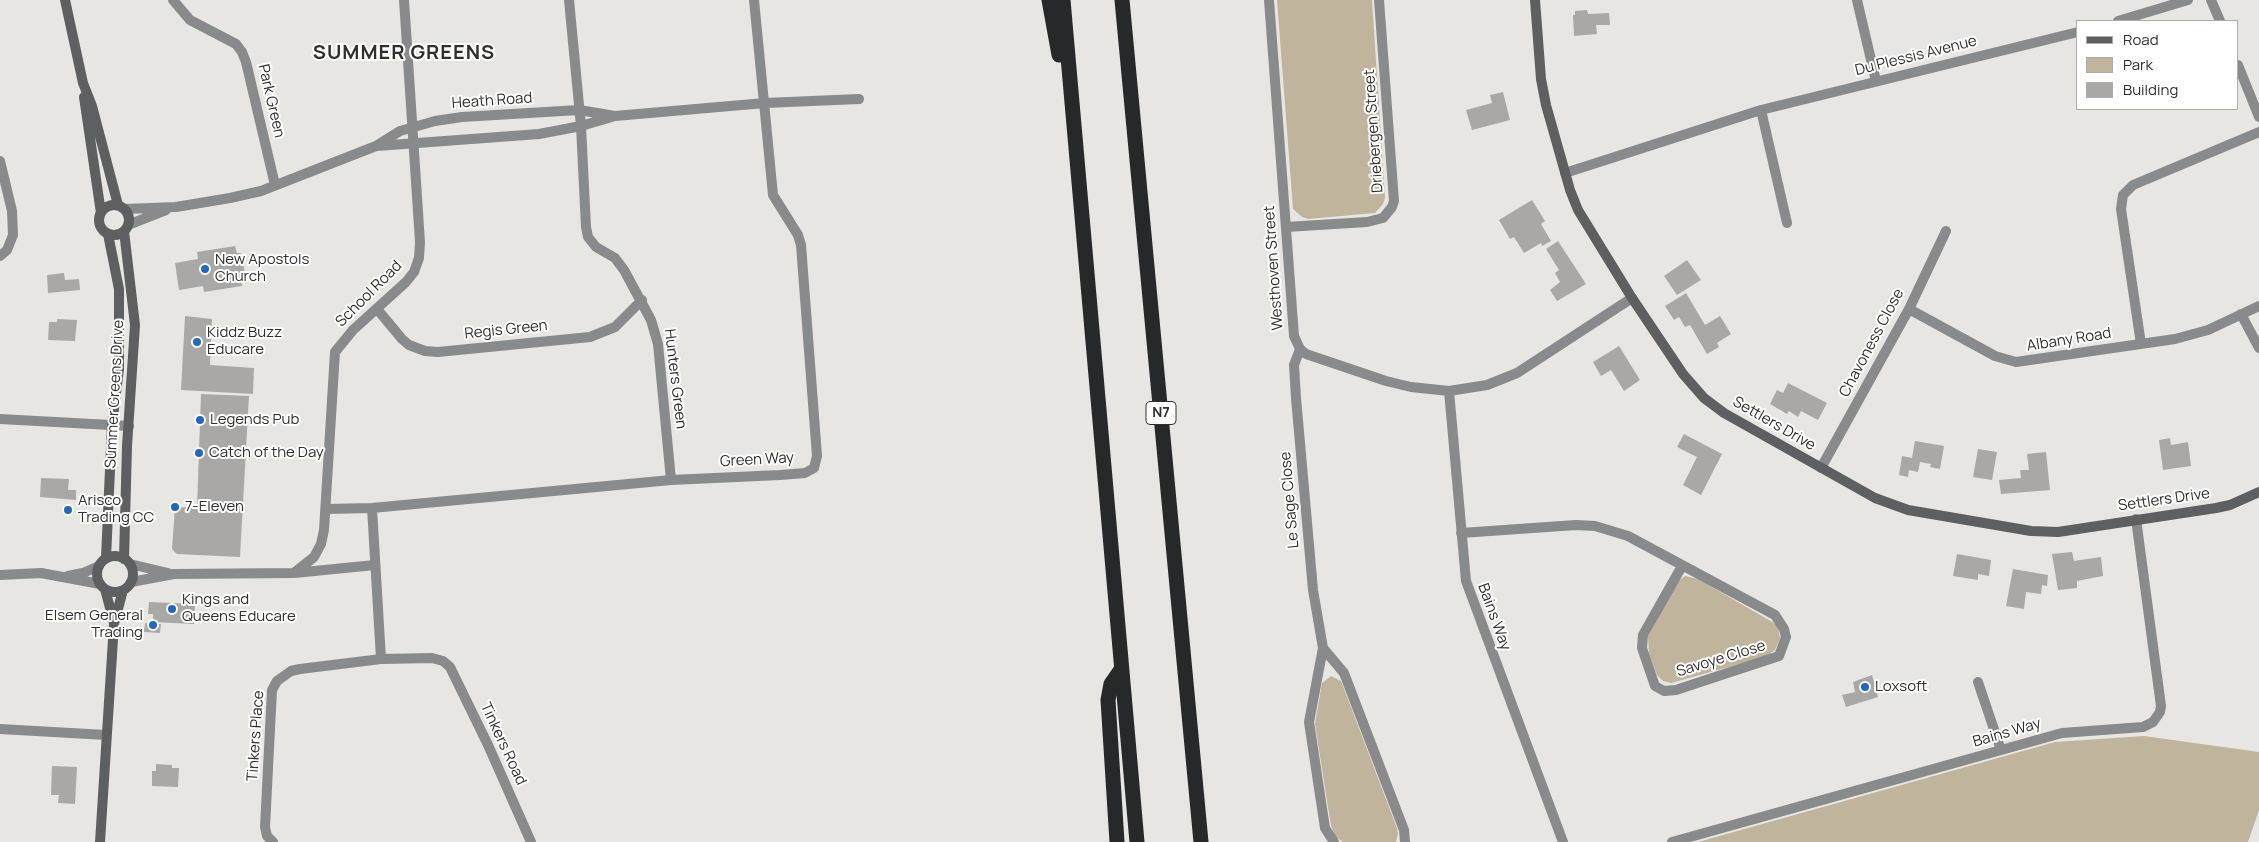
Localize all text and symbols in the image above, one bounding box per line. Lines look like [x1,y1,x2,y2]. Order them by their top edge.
legend [2076,20,2239,110]
text: Road [2123,29,2159,50]
street label: Du Plessis Avenue [1853,32,1979,80]
district label: SUMMER GREENS [311,41,497,65]
text: Park [2123,54,2153,75]
street label: Park Green [254,62,288,140]
street label: Driebergen Street [1361,69,1387,193]
text: Building [2123,79,2178,100]
street label: Heath Road [451,89,533,113]
street label: Westhoven Street [1261,205,1287,331]
place label: New Apostols Church [215,251,309,286]
street label: School Road [332,257,406,331]
marker: New Apostols Church [199,263,211,275]
street label: Chavoness Close [1836,286,1908,400]
street label: Regis Green [464,317,548,343]
street label: Summer Greens Drive [102,319,128,469]
place label: Kiddz Buzz Educare [207,324,282,359]
street label: Albany Road [2025,324,2113,356]
street label: Hunters Green [660,328,690,430]
marker: Kiddz Buzz Educare [191,336,203,348]
street label: Settlers Drive [1729,393,1819,455]
road number: N7 [1146,402,1176,424]
place label: Legends Pub [210,411,299,429]
marker: Legends Pub [194,414,206,426]
place label: Catch of the Day [209,444,324,462]
marker: Catch of the Day [193,447,205,459]
street label: Green Way [719,449,795,471]
street label: Le Sage Close [1277,451,1303,549]
street label: Settlers Drive [2117,485,2211,515]
place label: Arisco Trading CC [78,492,154,527]
place label: 7-Eleven [185,498,244,516]
marker: 7-Eleven [169,501,181,513]
marker: Arisco Trading CC [62,504,74,516]
street label: Bains Way [1474,581,1514,653]
place label: Kings and Queens Educare [182,591,296,626]
marker: Kings and Queens Educare [166,603,178,615]
place label: Elsem General Trading [45,607,143,642]
marker: Elsem General Trading [147,619,159,631]
street label: Savoye Close [1674,637,1768,681]
place label: Loxsoft [1875,678,1927,696]
marker: Loxsoft [1859,681,1871,693]
street label: Tinkers Place [244,690,268,782]
street label: Tinkers Road [476,700,530,788]
street label: Bains Way [1971,715,2043,751]

